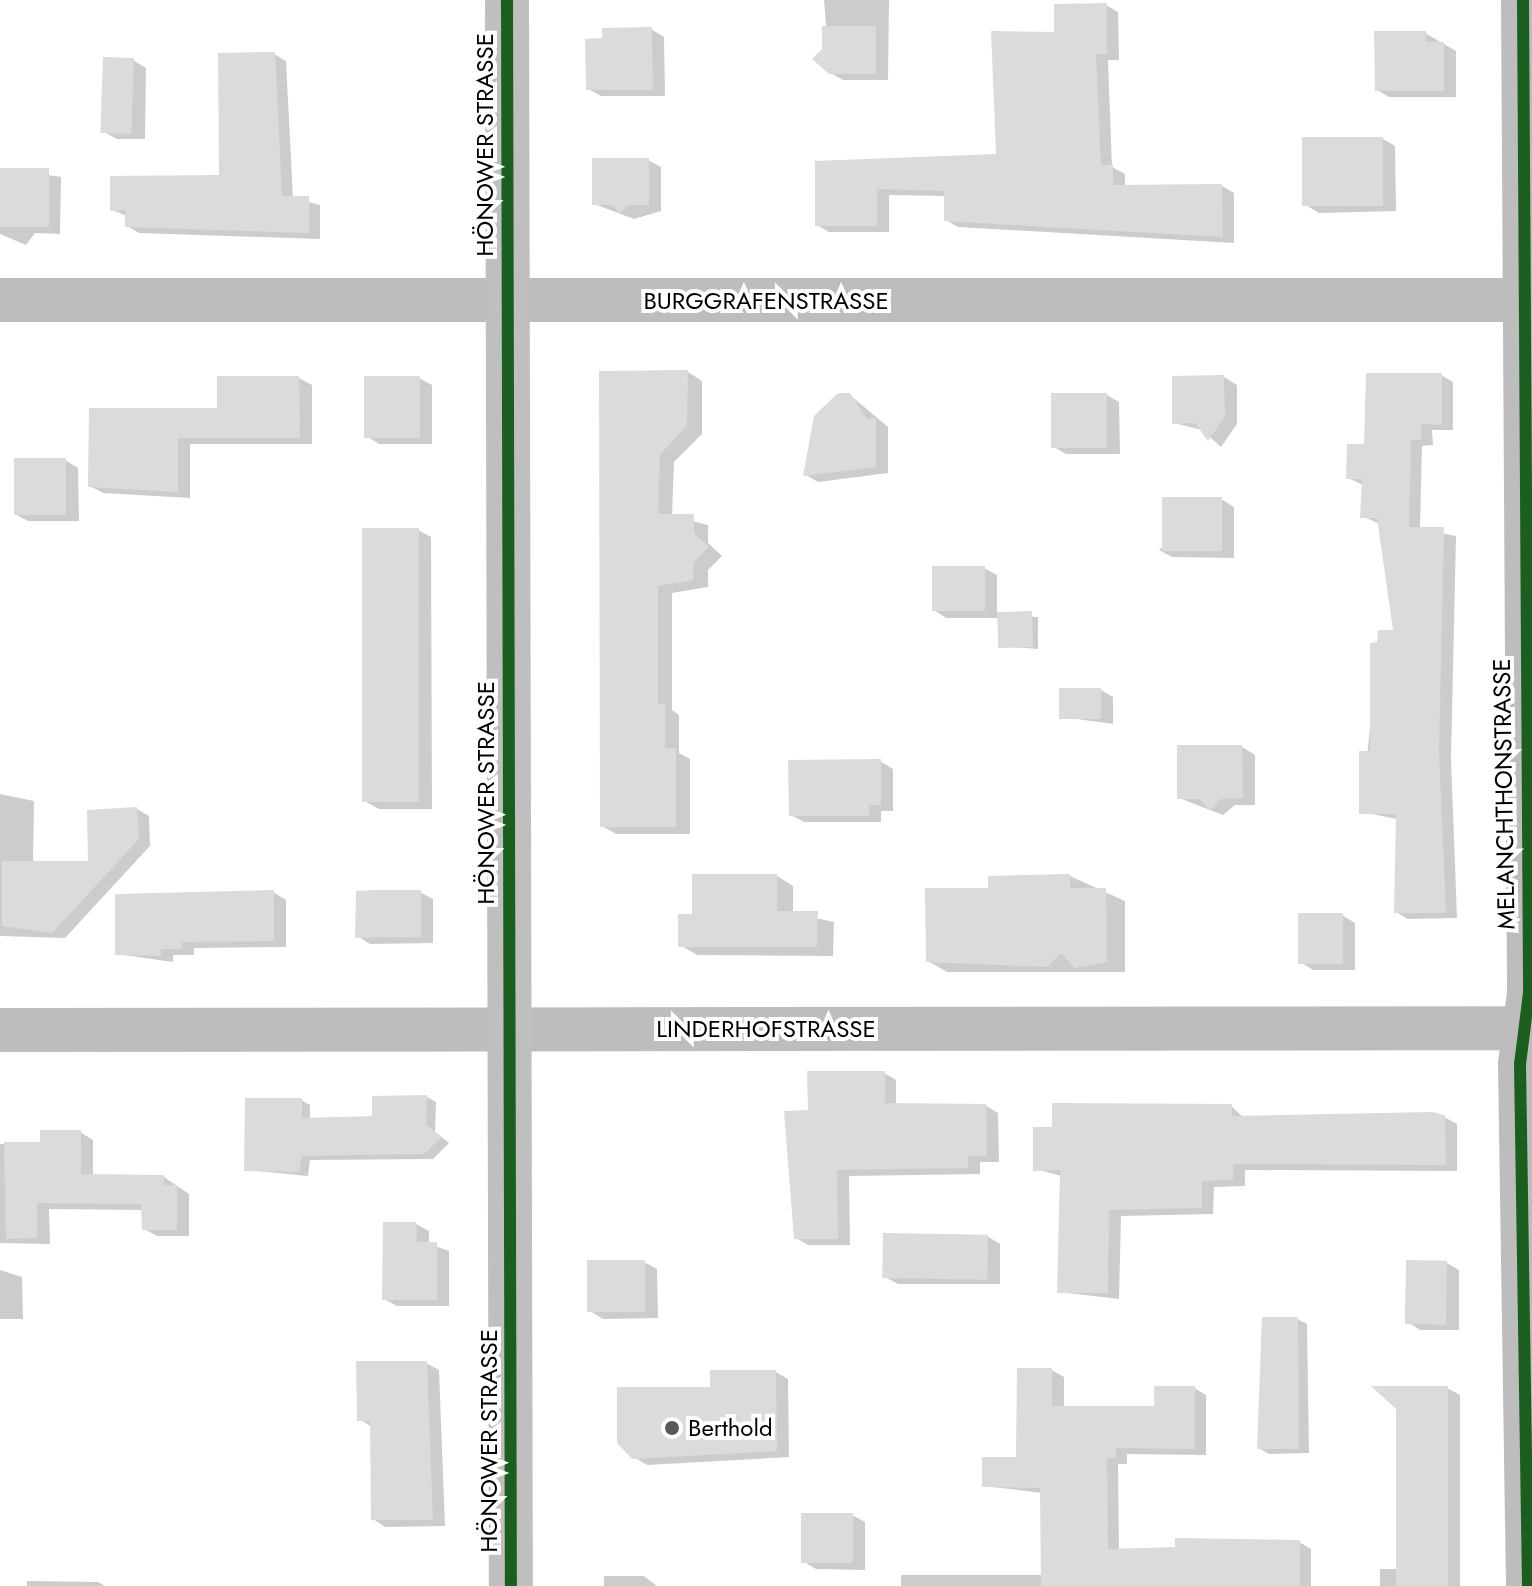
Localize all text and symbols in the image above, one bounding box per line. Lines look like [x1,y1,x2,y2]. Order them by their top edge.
street label: HÖNOWER STRASSE [471,33,499,257]
street label: BURGGRAFENSTRASSE [643,287,889,315]
street label: MELANCHTHONSTRASSE [1487,658,1521,930]
street label: HÖNOWER STRASSE [472,681,500,905]
street label: LINDERHOFSTRASSE [656,1015,876,1043]
street label: HÖNOWER STRASSE [475,1329,503,1553]
place label: Berthold [688,1414,773,1442]
marker: Berthold [663,1419,681,1437]

